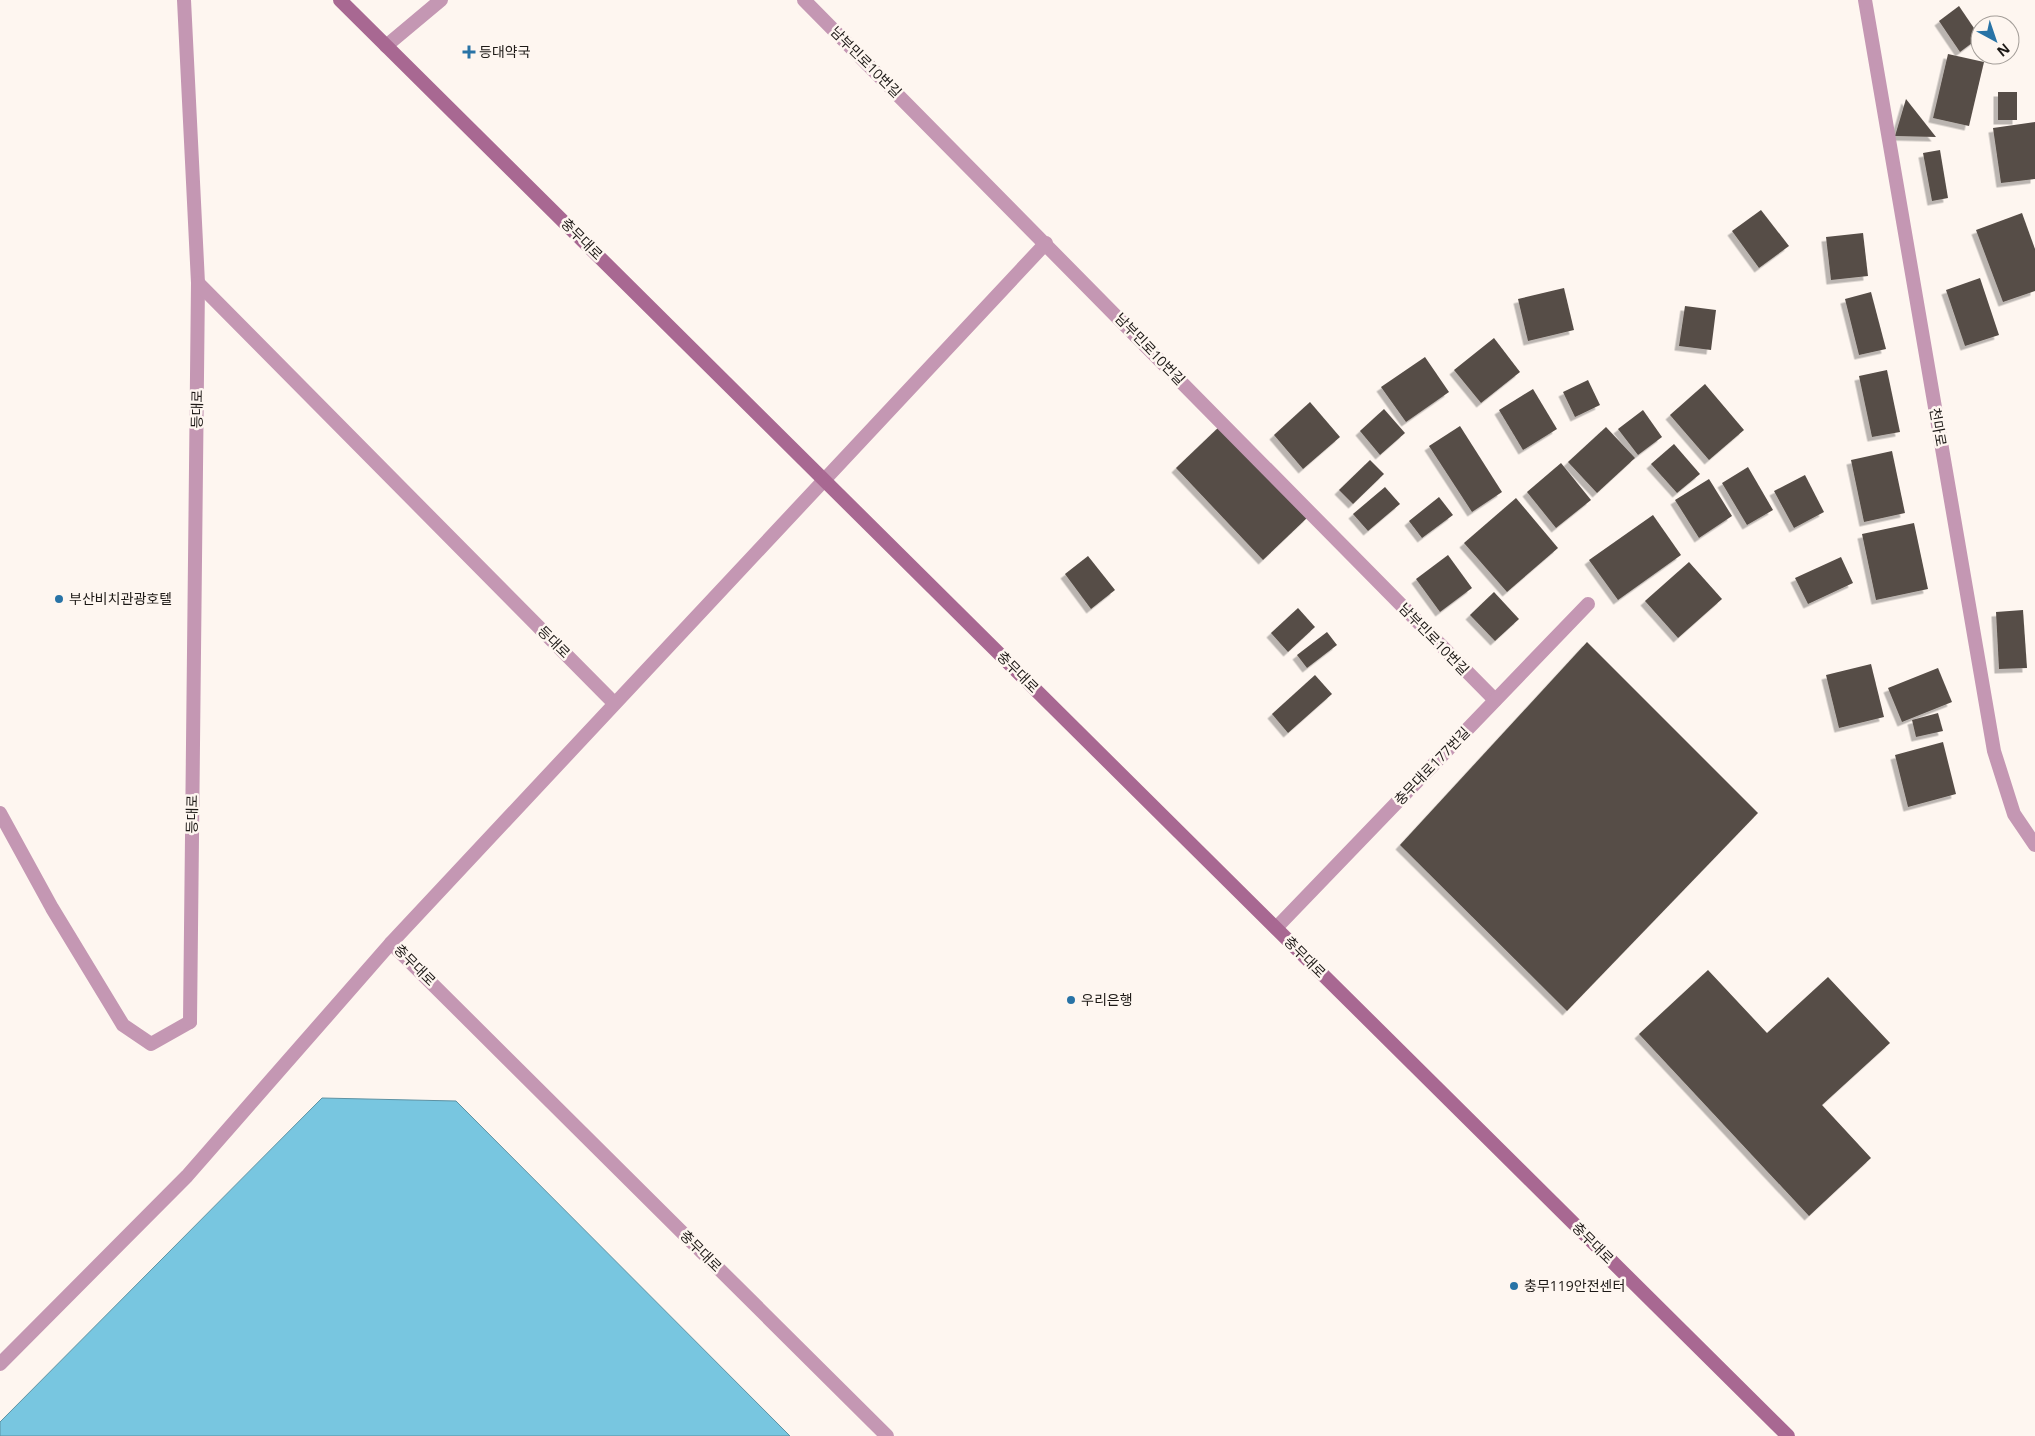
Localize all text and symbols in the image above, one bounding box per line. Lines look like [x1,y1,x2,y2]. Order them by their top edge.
north arrow [1970,15,2020,65]
street label: 남부민로10번길 [827,22,906,101]
text: N [1993,39,2014,61]
place label: 등대약국 [479,42,531,61]
marker: 등대약국 [463,46,475,58]
street label: 충무대로 [557,214,607,264]
street label: 남부민로10번길 [1111,308,1190,389]
street label: 등대로 [187,389,206,428]
street label: 천마로 [1926,406,1951,448]
place label: 부산비치관광호텔 [69,589,172,608]
marker: 부산비치관광호텔 [53,593,65,605]
street label: 남부민로10번길 [1395,598,1474,679]
street label: 등대로 [534,621,575,662]
street label: 충무대로 [993,647,1043,697]
street label: 충무대로177번길 [1390,723,1474,809]
street label: 등대로 [182,794,201,833]
street label: 충무대로 [1280,932,1330,982]
street label: 충무대로 [390,940,440,990]
place label: 우리은행 [1081,990,1133,1009]
marker: 우리은행 [1065,994,1077,1006]
street label: 충무대로 [1568,1218,1618,1268]
street label: 충무대로 [676,1226,726,1276]
place label: 충무119안전센터 [1524,1276,1625,1295]
marker: 충무119안전센터 [1508,1280,1520,1292]

